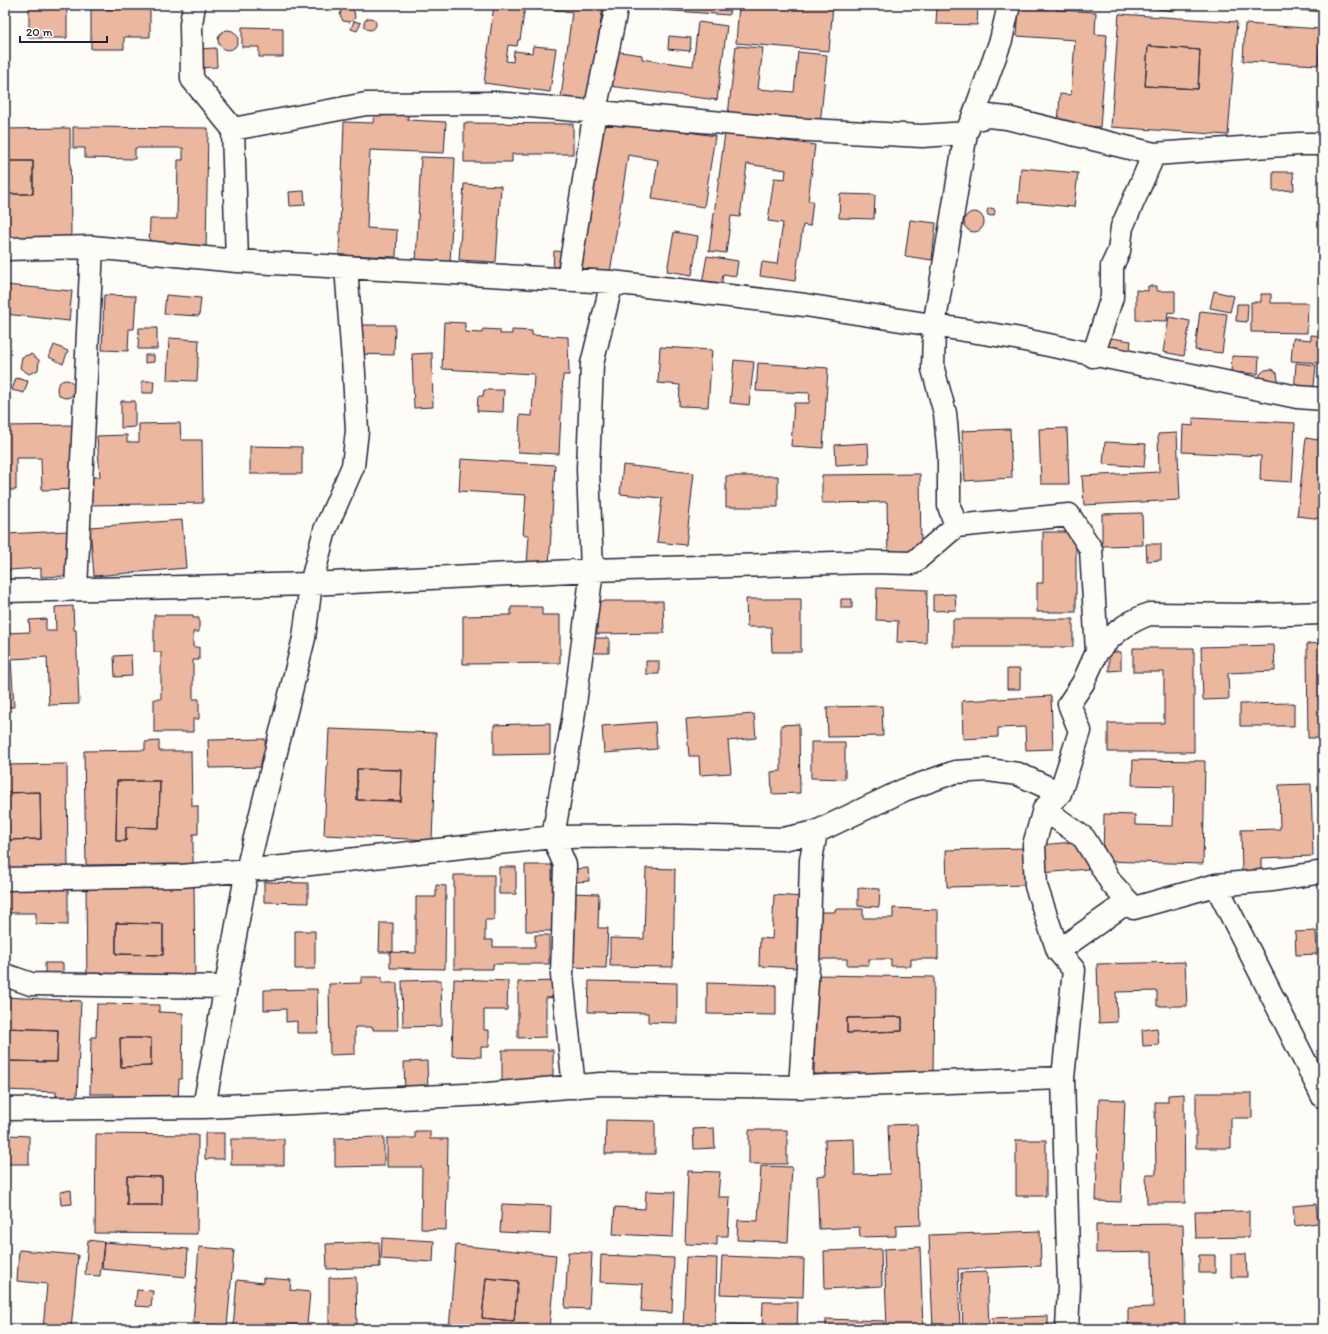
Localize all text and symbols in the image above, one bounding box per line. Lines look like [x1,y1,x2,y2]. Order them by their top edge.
scale bar [20,18,107,44]
text: 20 m [26,25,53,39]

